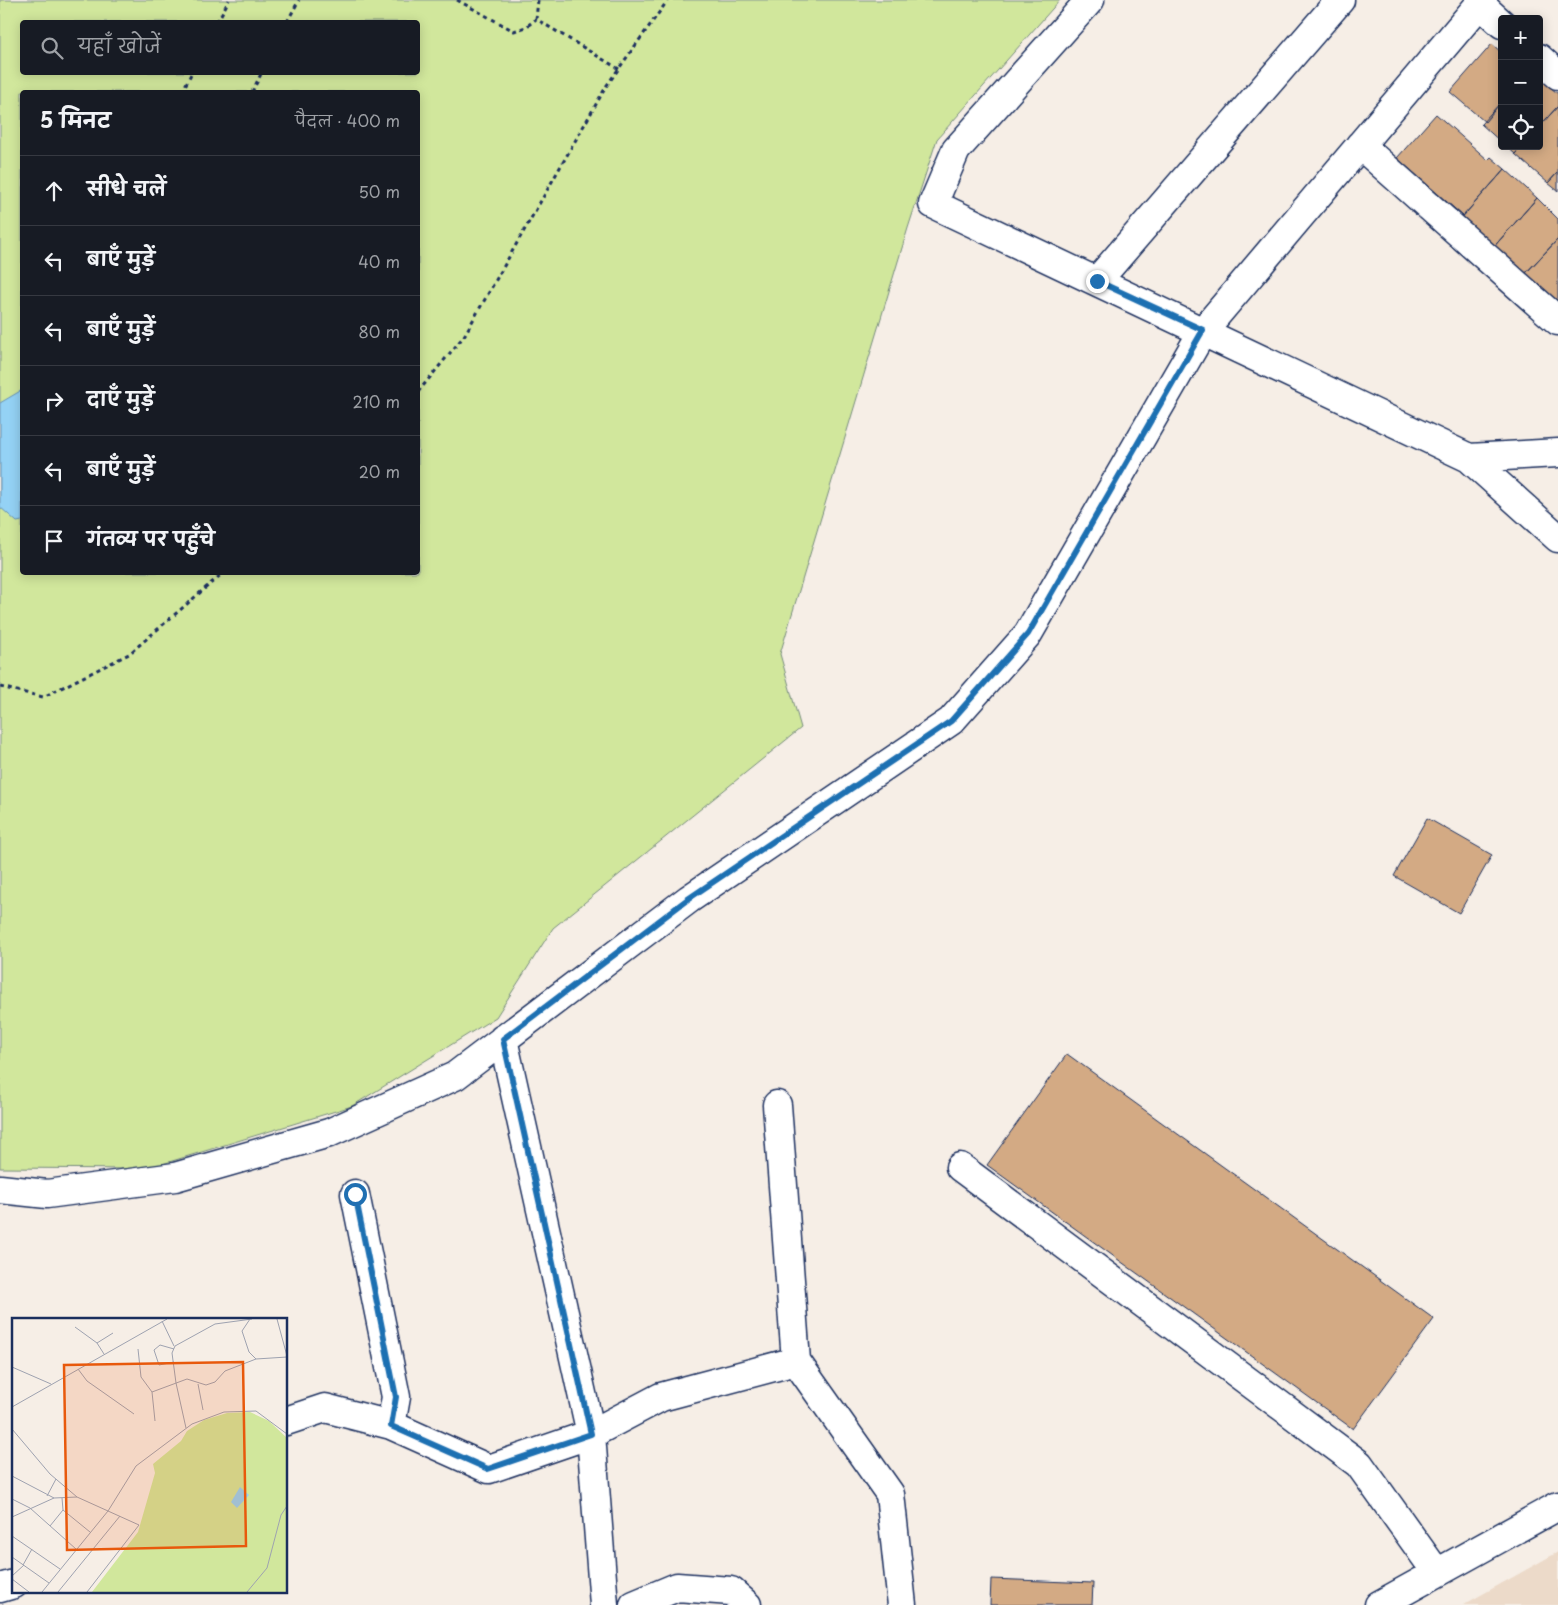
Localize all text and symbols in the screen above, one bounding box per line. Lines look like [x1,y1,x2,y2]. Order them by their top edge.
map controls [1498,15,1543,150]
button: + [1498,15,1543,60]
search box [20,20,420,75]
text: यहाँ खोजें [78,31,161,59]
icon: search [38,34,66,62]
button: − [1498,60,1543,105]
text: 5 मिनट [40,103,111,135]
button: locate [1498,105,1543,150]
text: पैदल · 400 m [295,108,400,132]
text: सीधे चलें [87,174,166,202]
icon: ahead [40,177,68,205]
text: 50 m [359,179,400,203]
text: बाएँ मुड़ें [87,244,155,272]
icon: left [40,247,68,275]
text: 40 m [358,249,400,273]
route end [1086,270,1109,293]
text: बाएँ मुड़ें [87,314,155,342]
icon: left [40,317,68,345]
text: 80 m [358,319,400,343]
text: दाएँ मुड़ें [87,384,154,412]
icon: right [40,387,68,415]
text: 210 m [352,389,400,413]
text: बाएँ मुड़ें [87,454,155,482]
icon: left [40,457,68,485]
text: 20 m [359,459,400,483]
text: गंतव्य पर पहुँचे [87,524,215,552]
icon: arrive [40,527,68,555]
route start [344,1183,367,1206]
inset map [12,1318,288,1592]

